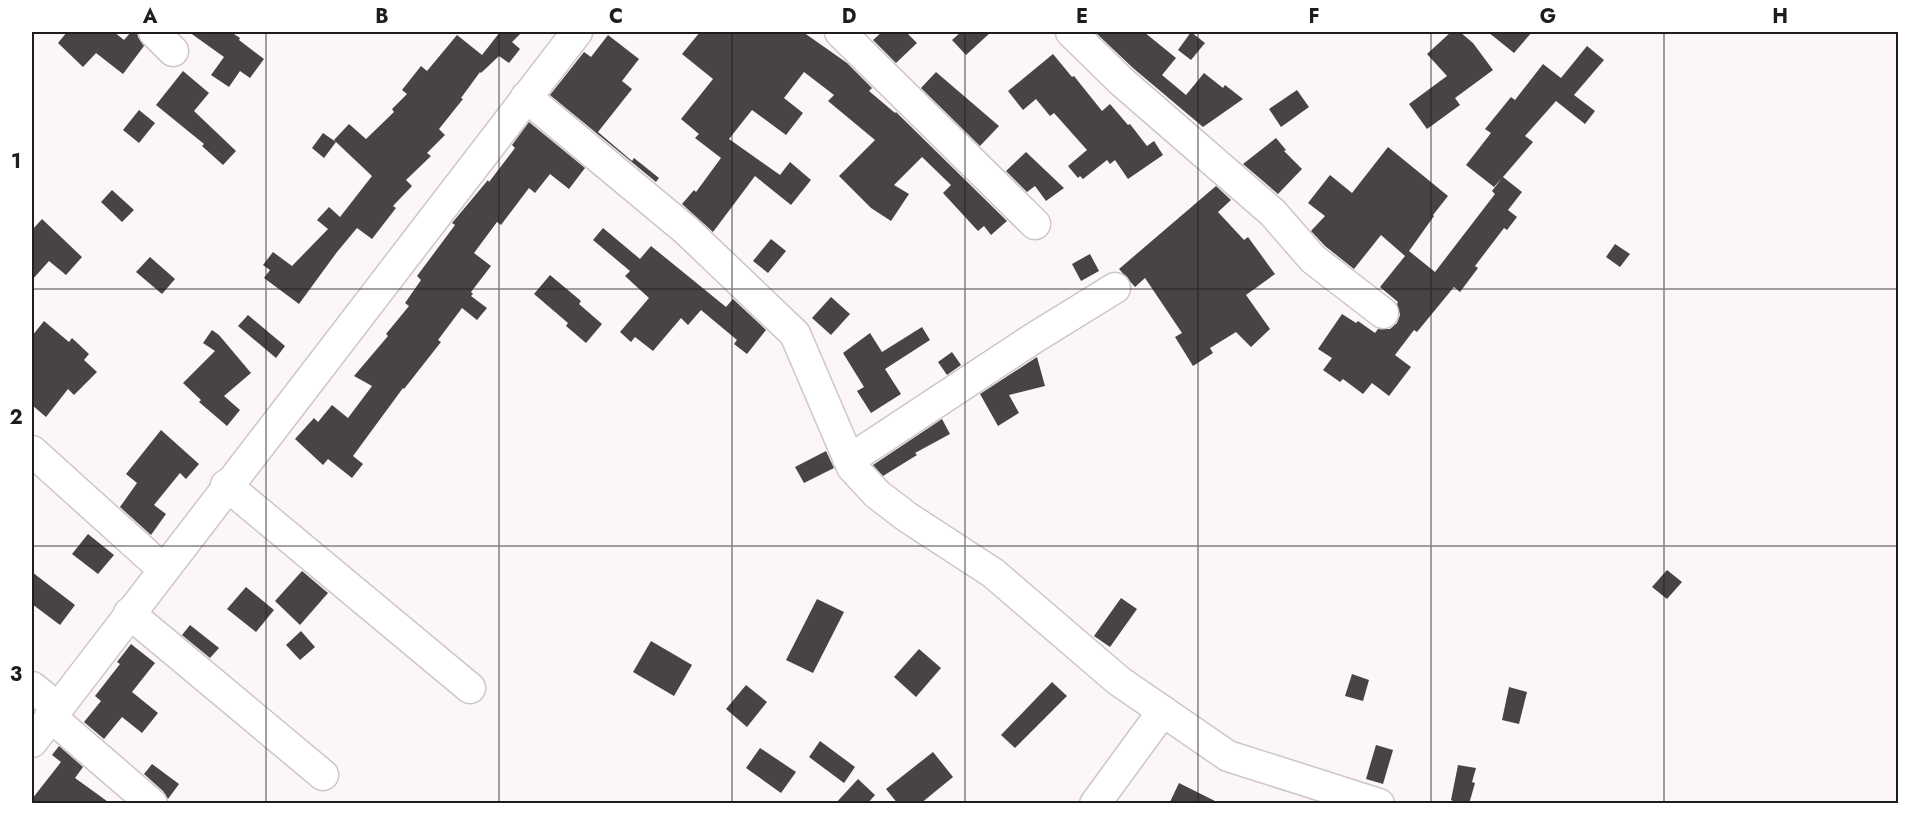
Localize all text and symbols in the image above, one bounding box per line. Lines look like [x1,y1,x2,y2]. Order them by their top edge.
text: A [142,2,158,31]
text: B [375,2,389,31]
text: C [609,2,623,31]
text: D [842,2,856,31]
text: E [1076,2,1088,31]
text: F [1308,2,1320,31]
text: G [1540,2,1556,31]
text: H [1772,2,1788,31]
text: 1 [11,147,21,176]
text: 2 [9,403,23,432]
text: 3 [10,660,22,689]

